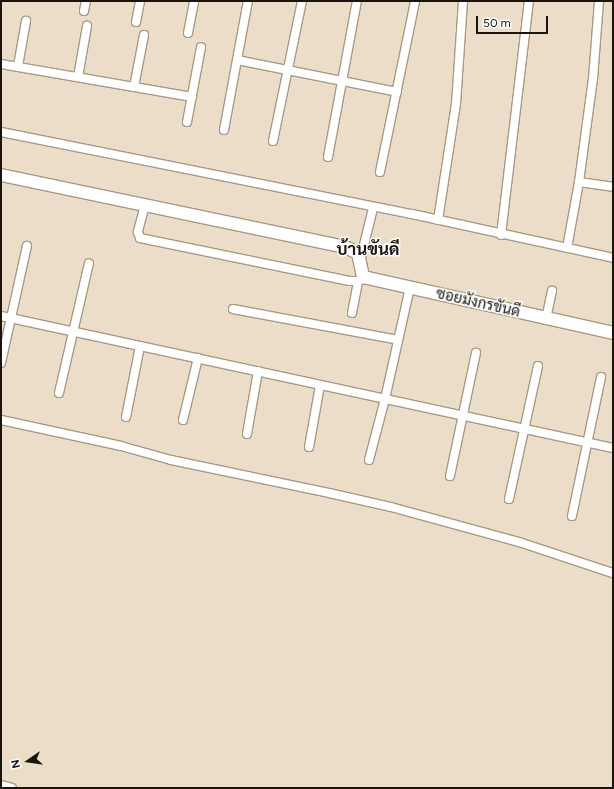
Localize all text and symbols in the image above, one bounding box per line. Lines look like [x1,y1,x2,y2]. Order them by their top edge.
scale bar [478,8,550,34]
text: 50 m [483,16,511,30]
district label: บ้านขันดี [336,240,400,260]
street label: ซอยมังกรขันดี [434,285,522,321]
north arrow [8,741,48,781]
text: N [9,758,23,769]

